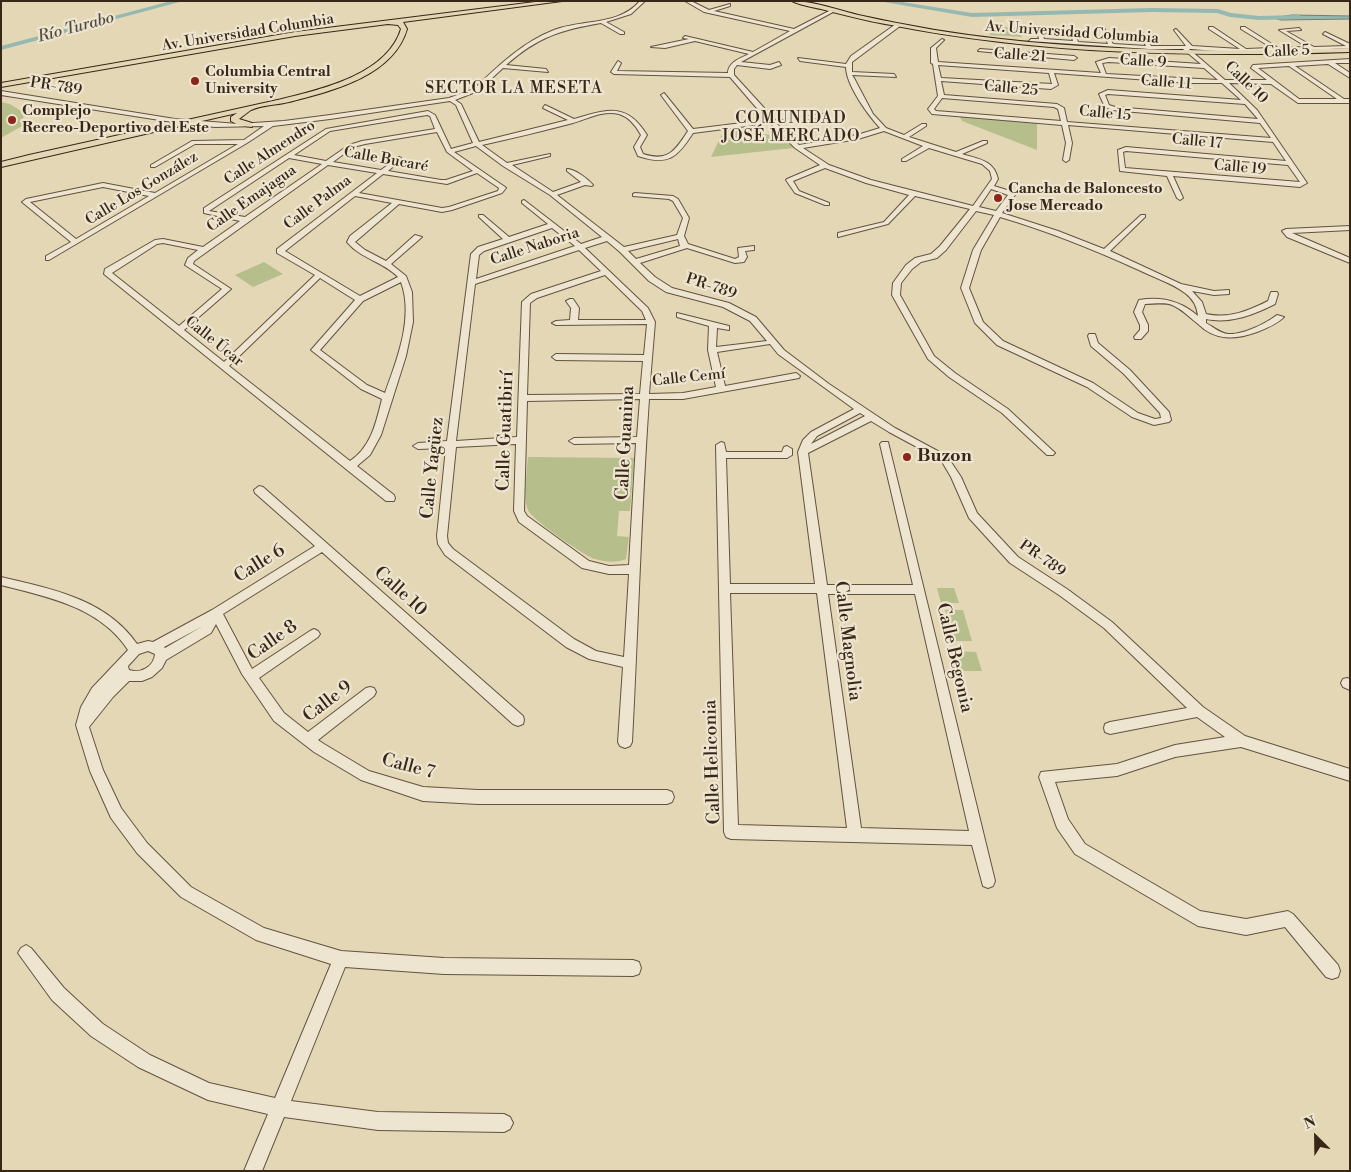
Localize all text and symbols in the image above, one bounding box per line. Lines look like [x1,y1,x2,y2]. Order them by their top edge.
water label: Río Turabo [36,9,116,47]
street label: Av. Universidad Columbia [161,10,335,56]
street label: Av. Universidad Columbia [985,18,1159,48]
street label: Calle 5 [1264,42,1310,62]
street label: Calle 21 [993,45,1047,67]
street label: Calle 9 [1119,51,1167,73]
street label: Calle 10 [1221,58,1271,108]
place label: Columbia Central University [205,63,331,98]
street label: Calle 11 [1140,72,1192,94]
street label: PR-789 [29,74,83,100]
marker: Columbia Central University [189,75,201,87]
street label: Calle 25 [983,78,1039,100]
district label: SECTOR LA MESETA [423,79,605,99]
place label: Complejo Recreo-Deportivo del Este [22,102,209,137]
street label: Calle 15 [1078,103,1132,125]
district label: COMUNIDAD JOSÉ MERCADO [720,109,862,147]
marker: Complejo Recreo-Deportivo del Este [6,114,18,126]
street label: Calle Almendro [221,117,319,189]
street label: Calle 17 [1171,131,1223,153]
street label: Calle Bucaré [342,144,430,176]
street label: Calle Los González [83,148,201,230]
street label: Calle 19 [1213,157,1267,179]
street label: Calle Emajagua [204,162,300,236]
street label: Calle Palma [281,172,355,234]
place label: Cancha de Baloncesto Jose Mercado [1008,180,1162,215]
marker: Cancha de Baloncesto Jose Mercado [992,192,1004,204]
street label: Calle Naboria [488,224,582,270]
street label: PR-789 [683,270,739,304]
street label: Calle Úcar [181,313,247,371]
street label: Calle Cemí [652,365,726,391]
street label: Calle Guatibirí [493,371,519,491]
street label: Calle Guanina [612,385,640,501]
street label: Calle Yagüez [417,416,449,520]
place label: Buzon [917,446,972,468]
marker: Buzon [901,451,913,463]
street label: PR-789 [1015,537,1069,581]
street label: Calle 6 [231,540,289,588]
street label: Calle 10 [369,563,431,621]
street label: Calle Magnolia [829,580,865,702]
street label: Calle Begonia [931,601,977,715]
street label: Calle 8 [244,616,302,666]
street label: Calle 9 [299,677,357,727]
street label: Calle Heliconia [700,699,726,825]
street label: Calle 7 [379,750,437,784]
north arrow [1291,1112,1341,1162]
text: N [1302,1113,1319,1134]

